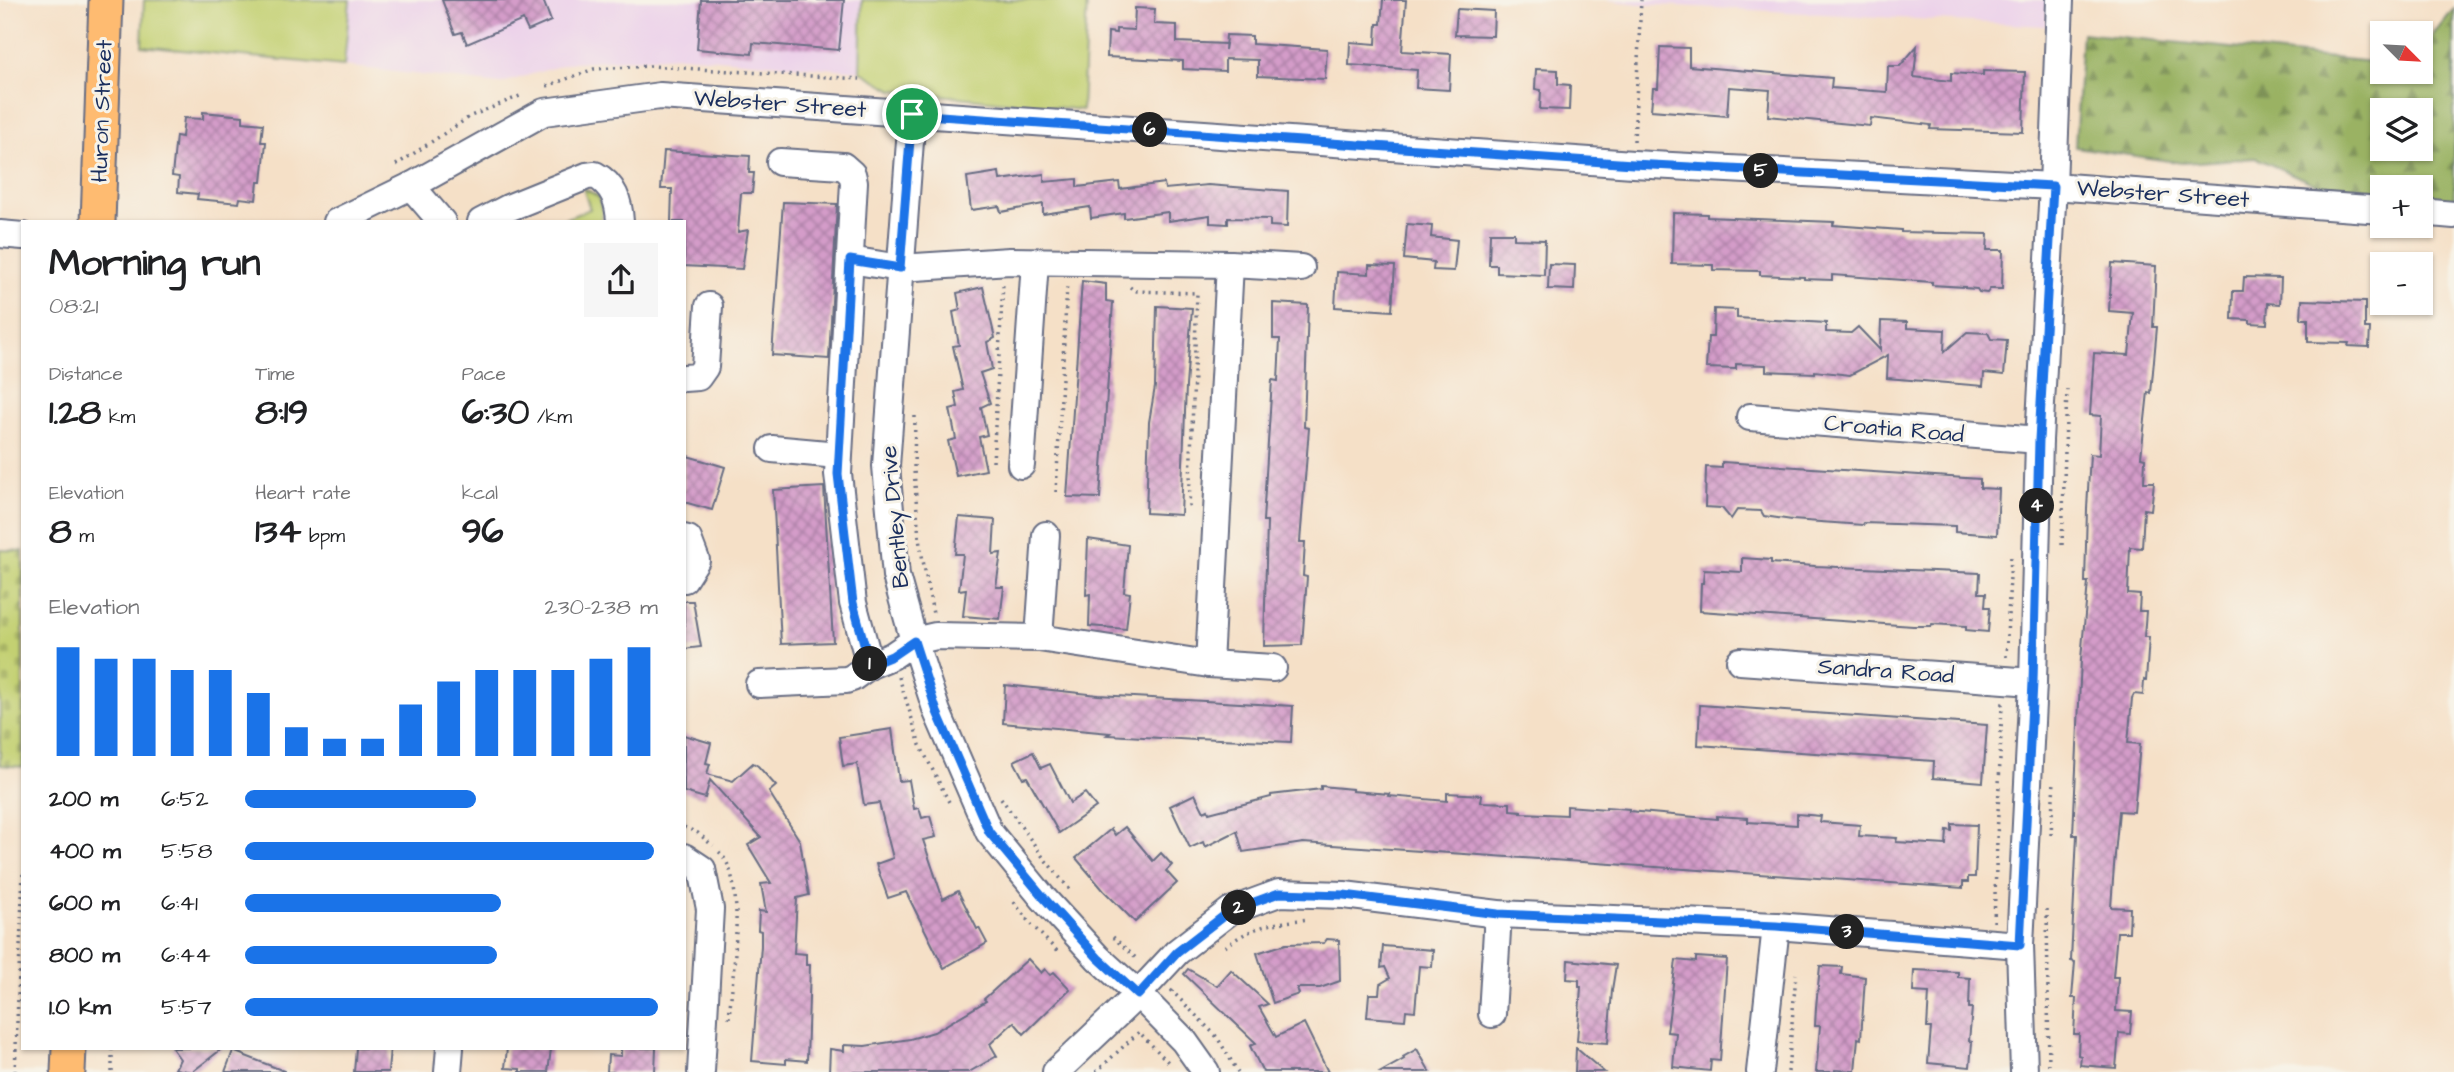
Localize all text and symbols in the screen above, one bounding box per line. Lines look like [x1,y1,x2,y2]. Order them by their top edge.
north arrow [2370,21,2432,84]
map controls [2370,21,2433,315]
street label: Huron Street [84,38,121,183]
street label: Webster Street [693,82,868,126]
pin [882,84,942,144]
icon: arrive [893,95,931,133]
button: layers [2370,98,2433,161]
pin: 6 [1132,113,1168,148]
text: 6 [1144,116,1155,143]
pin: 5 [1744,154,1778,188]
text: 5 [1754,157,1767,184]
street label: Webster Street [2076,172,2251,216]
button: + [2370,175,2433,238]
text: Morning run [49,238,261,290]
button: share [584,243,658,317]
button: − [2370,252,2433,315]
text: 08:21 [49,290,98,322]
text: Distance [49,361,123,388]
text: Time [255,361,295,388]
text: Pace [462,361,506,388]
text: 1.28 [49,388,101,437]
text: 8:19 [255,388,308,437]
text: 6:30 [462,388,529,437]
text: km [101,404,135,431]
text: /km [529,404,572,431]
street label: Croatia Road [1823,407,1965,451]
street label: Bentley Drive [873,444,918,590]
text: Elevation [49,480,124,507]
text: Heart rate [255,480,351,507]
text: kcal [462,480,498,507]
pin: 4 [2020,489,2054,524]
text: 4 [2030,492,2043,519]
text: 8 [49,507,72,556]
text: 134 [255,507,301,556]
text: 96 [462,507,504,556]
text: m [72,523,94,550]
text: bpm [301,523,345,550]
text: Elevation [49,591,140,623]
text: 230–238 m [545,591,658,623]
pin: 1 [852,646,888,682]
text: 1 [868,650,871,677]
street label: Sandra Road [1817,650,1955,692]
text: 200 m [49,783,118,815]
text: 6:52 [161,783,209,815]
text: 400 m [49,835,121,867]
text: 5:58 [161,835,212,867]
text: 600 m [49,887,120,919]
text: 6:41 [161,887,198,919]
pin: 2 [1222,890,1256,926]
text: 2 [1233,894,1244,921]
pin: 3 [1829,914,1864,950]
text: 3 [1842,918,1851,945]
text: 800 m [49,939,120,971]
text: 6:44 [161,939,211,971]
text: 1.0 km [49,991,111,1023]
text: 5:57 [161,991,212,1023]

